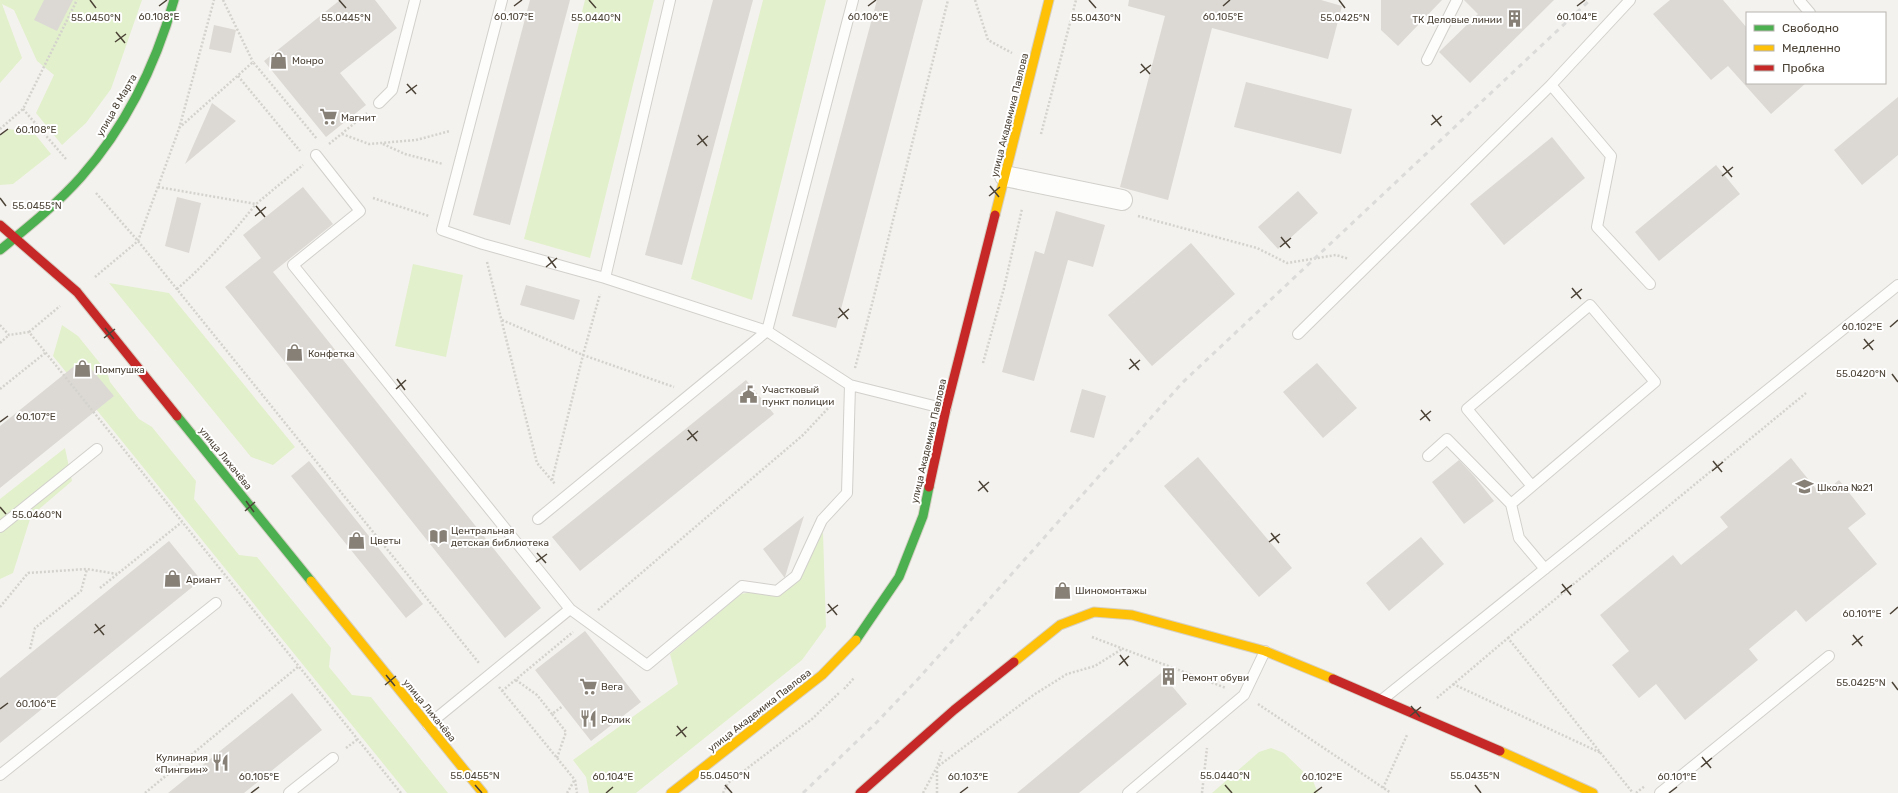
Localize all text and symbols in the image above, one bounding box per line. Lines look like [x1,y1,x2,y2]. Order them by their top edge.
building icon: ТК Деловые линии [1505,9,1525,29]
text: 60.108°E [138,11,180,23]
text: 60.107°E [494,11,534,23]
text: 60.106°E [848,11,888,23]
text: 60.105°E [1203,11,1243,23]
text: 60.104°E [1557,11,1597,23]
text: 55.0450°N [71,12,121,24]
text: 55.0445°N [321,12,371,24]
text: 55.0440°N [571,12,621,24]
text: 55.0430°N [1071,12,1121,24]
text: 55.0425°N [1320,12,1370,24]
legend [1746,12,1886,84]
place label: ТК Деловые линии [1412,14,1502,26]
text: Свободно [1782,21,1839,35]
text: Медленно [1782,41,1841,55]
shop icon: Монро [269,50,289,70]
street label: улица Академика Павлова [989,52,1031,179]
place label: Монро [292,55,324,67]
text: Пробка [1782,61,1825,75]
street label: улица 8 Марта [94,72,140,139]
supermarket icon: Магнит [318,107,338,127]
place label: Магнит [341,112,376,124]
text: 60.108°E [15,124,57,136]
text: 55.0455°N [12,200,62,212]
text: 60.102°E [1842,321,1882,333]
shop icon: Конфетка [285,343,305,363]
place label: Конфетка [308,348,355,360]
shop icon: Помпушка [72,359,92,379]
place label: Помпушка [95,364,145,376]
text: 55.0420°N [1836,368,1886,380]
street label: улица Академика Павлова [909,378,949,505]
place label: Участковый пункт полиции [762,384,834,408]
public building icon: Участковый пункт полиции [739,385,759,405]
text: 60.107°E [16,411,56,423]
street label: улица Лихачёва [196,425,254,493]
school or university icon: Школа №21 [1794,477,1814,497]
place label: Школа №21 [1817,482,1873,494]
text: 55.0460°N [12,509,62,521]
place label: Центральная детская библиотека [451,525,549,549]
library icon: Центральная детская библиотека [428,526,448,546]
shop icon: Цветы [347,530,367,550]
place label: Цветы [370,535,401,547]
shop icon: Ариант [163,569,183,589]
place label: Ариант [186,574,221,586]
shop icon: Шиномонтажы [1052,580,1072,600]
place label: Шиномонтажы [1075,585,1147,597]
text: 60.101°E [1843,608,1881,620]
street label: улица Академика Павлова [706,667,814,755]
building icon: Ремонт обуви [1159,667,1179,687]
place label: Ремонт обуви [1182,672,1249,684]
supermarket icon: Вега [578,676,598,696]
street label: улица Лихачёва [400,677,458,745]
text: 55.0425°N [1836,677,1886,689]
place label: Вега [601,681,623,693]
text: 60.106°E [16,698,56,710]
restaurant icon: Ролик [578,709,598,729]
place label: Ролик [601,714,631,726]
place label: Кулинария «Пингвин» [154,752,208,776]
restaurant icon: Кулинария «Пингвин» [211,753,231,773]
text: 55.0455°N [450,770,500,782]
text: 55.0450°N [700,770,750,782]
text: 55.0440°N [1200,770,1250,782]
text: 55.0435°N [1450,770,1500,782]
text: 60.105°E [239,771,279,783]
text: 60.104°E [593,771,633,783]
text: 60.103°E [948,771,988,783]
text: 60.102°E [1302,771,1342,783]
text: 60.101°E [1658,771,1696,783]

